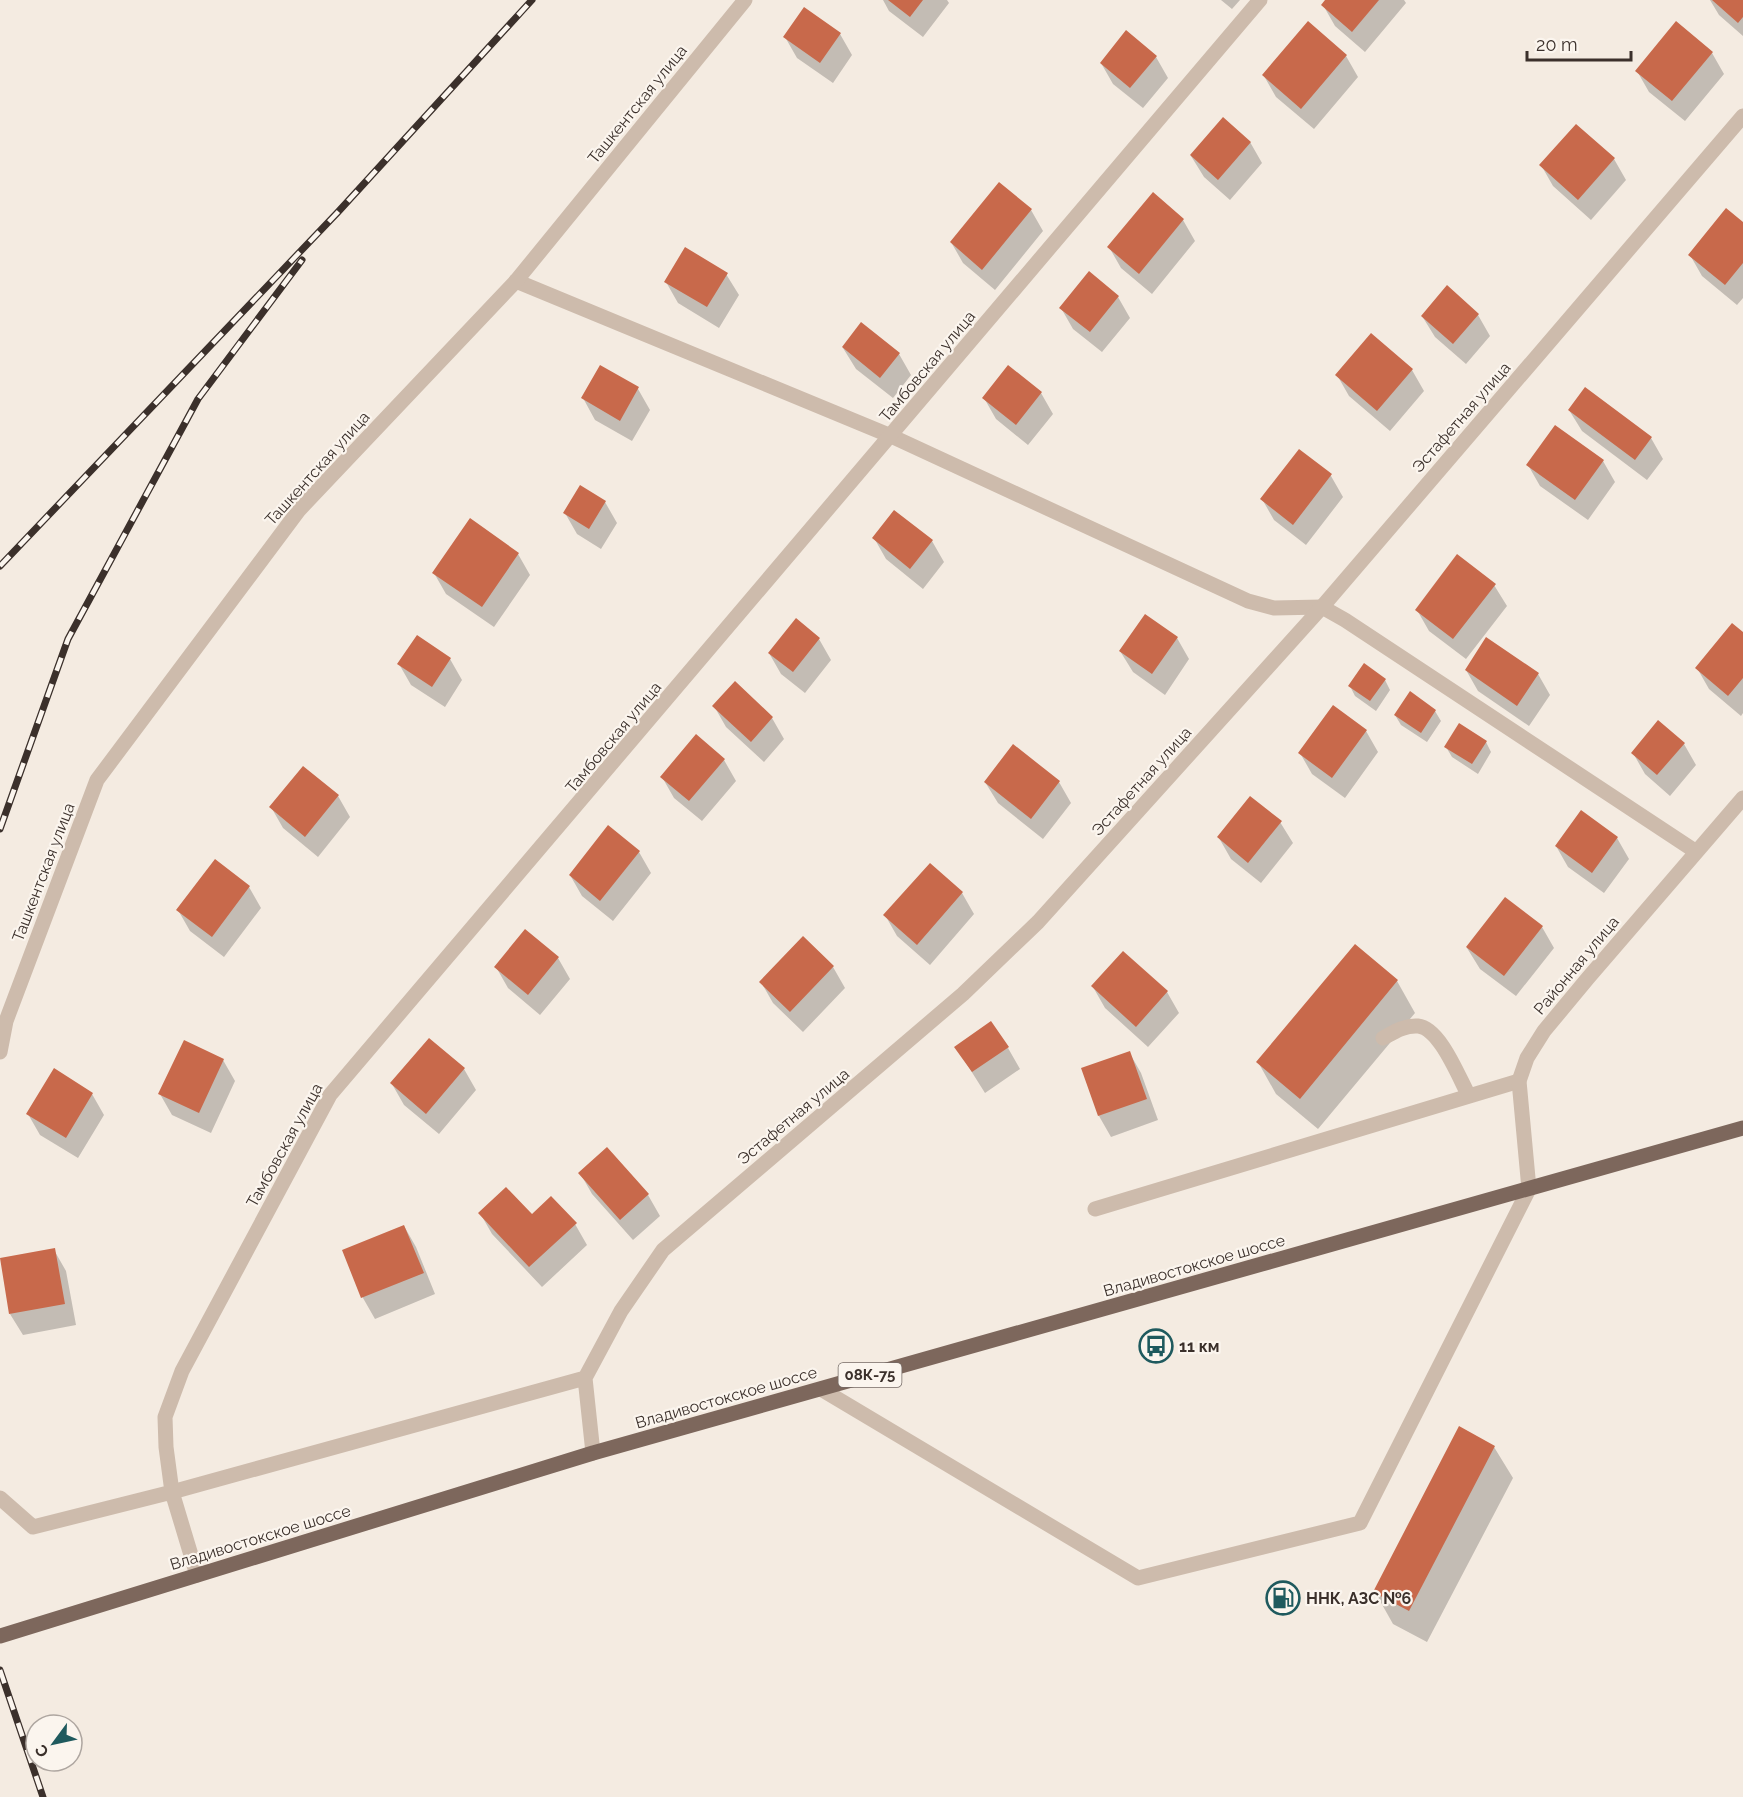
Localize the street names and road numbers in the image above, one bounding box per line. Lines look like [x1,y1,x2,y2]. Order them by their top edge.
street label: Ташкентская улица [584,41,691,167]
street label: Тамбовская улица [875,307,979,426]
street label: Эстафетная улица [1408,358,1514,476]
street label: Ташкентская улица [261,407,374,529]
street label: Тамбовская улица [561,678,665,797]
street label: Эстафетная улица [1087,723,1195,840]
street label: Ташкентская улица [8,800,79,944]
street label: Районная улица [1530,912,1623,1018]
street label: Эстафетная улица [734,1064,853,1169]
street label: Тамбовская улица [242,1080,326,1211]
street label: Владивостокское шоссе [1101,1230,1287,1301]
street label: Владивостокское шоссе [633,1362,819,1433]
road number: 08К-75 [838,1363,902,1387]
street label: Владивостокское шоссе [168,1501,353,1574]

